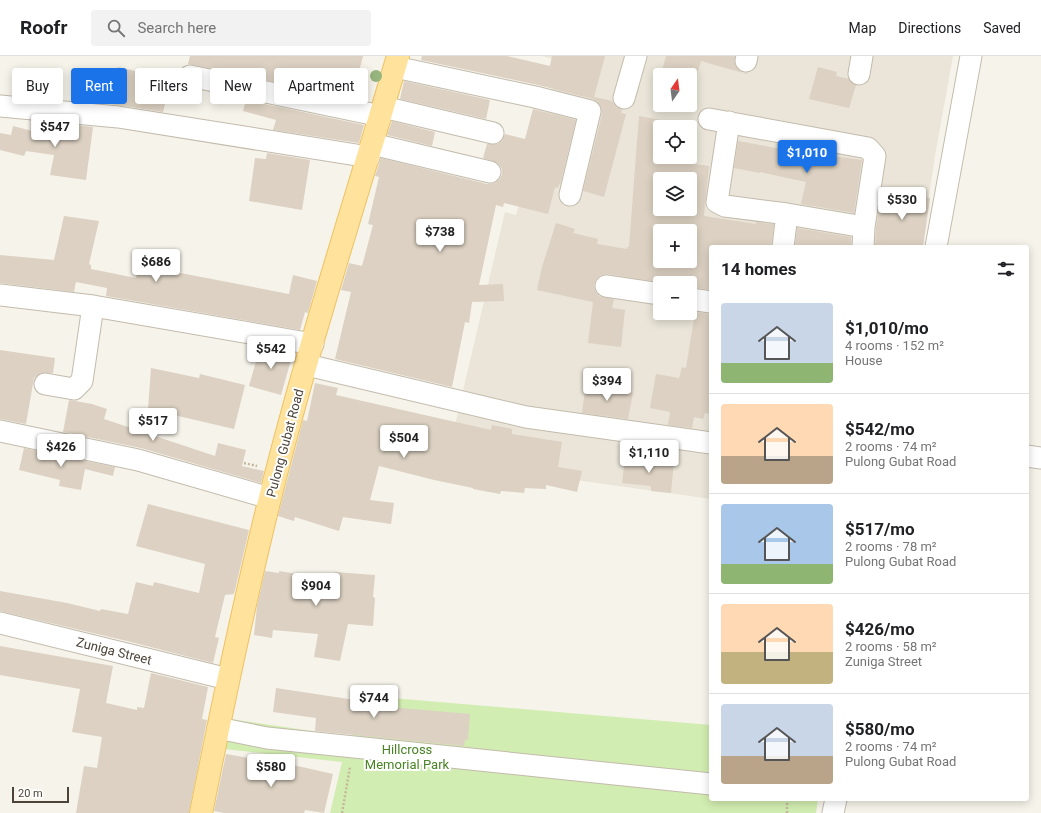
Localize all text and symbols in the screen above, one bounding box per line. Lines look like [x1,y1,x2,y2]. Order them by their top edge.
search box [91,10,371,46]
text: Roofr [20,16,67,39]
icon: search [105,17,127,39]
text: Search here [137,19,216,37]
text: Map [849,20,876,36]
text: Directions [898,20,961,36]
text: Saved [983,20,1021,36]
chip: Buy [12,68,63,104]
chip: Rent [71,68,127,104]
chip: Filters [135,68,202,104]
chip: New [210,68,266,104]
chip: Apartment [274,68,368,104]
north arrow [653,68,697,112]
map controls [653,68,697,320]
pin: $547 [31,114,79,148]
text: $547 [40,119,70,134]
button: locate [653,120,697,164]
pin: $1,010 [774,140,840,174]
text: $1,010 [787,145,827,160]
button: layers [653,172,697,216]
pin: $530 [878,187,926,221]
text: $530 [887,192,917,207]
pin: $738 [416,219,464,253]
text: $738 [425,224,455,239]
button: + [653,224,697,268]
pin: $686 [132,249,180,283]
text: $686 [141,254,171,269]
icon: filters [995,258,1017,280]
text: 14 homes [721,259,797,279]
button: − [653,276,697,320]
text: $1,010/mo [845,318,929,338]
icon: home [753,319,801,367]
pin: $542 [247,336,295,370]
text: 4 rooms · 152 m² [845,338,944,353]
text: $542 [256,341,286,356]
text: House [845,353,882,368]
pin: $394 [583,368,631,402]
text: $394 [592,373,622,388]
street label: Pulong Gubat Road [263,387,307,499]
pin: $517 [129,408,177,442]
text: $517 [138,413,168,428]
text: $542/mo [845,419,915,439]
icon: home [753,420,801,468]
pin: $504 [380,425,428,459]
text: $504 [389,430,419,445]
pin: $426 [37,434,85,468]
text: $426 [46,439,76,454]
text: 2 rooms · 74 m² [845,439,937,454]
pin: $1,110 [616,440,682,474]
text: $1,110 [629,445,669,460]
text: Pulong Gubat Road [845,454,956,469]
text: $517/mo [845,519,915,539]
icon: home [753,520,801,568]
text: 2 rooms · 78 m² [845,539,937,554]
text: Pulong Gubat Road [845,554,956,569]
pin: $904 [292,573,340,607]
text: $904 [301,578,331,593]
text: $426/mo [845,619,915,639]
icon: home [753,620,801,668]
street label: Zuniga Street [75,634,153,668]
text: 2 rooms · 58 m² [845,639,937,654]
text: Zuniga Street [845,654,922,669]
pin: $744 [350,685,398,719]
text: $744 [359,690,389,705]
text: $580/mo [845,719,915,739]
icon: home [753,720,801,768]
text: 2 rooms · 74 m² [845,739,937,754]
park label: Hillcross Memorial Park [365,742,450,772]
pin: $580 [247,754,295,788]
text: Pulong Gubat Road [845,754,956,769]
text: $580 [256,759,286,774]
scale bar [12,785,69,804]
text: 20 m [18,787,43,800]

